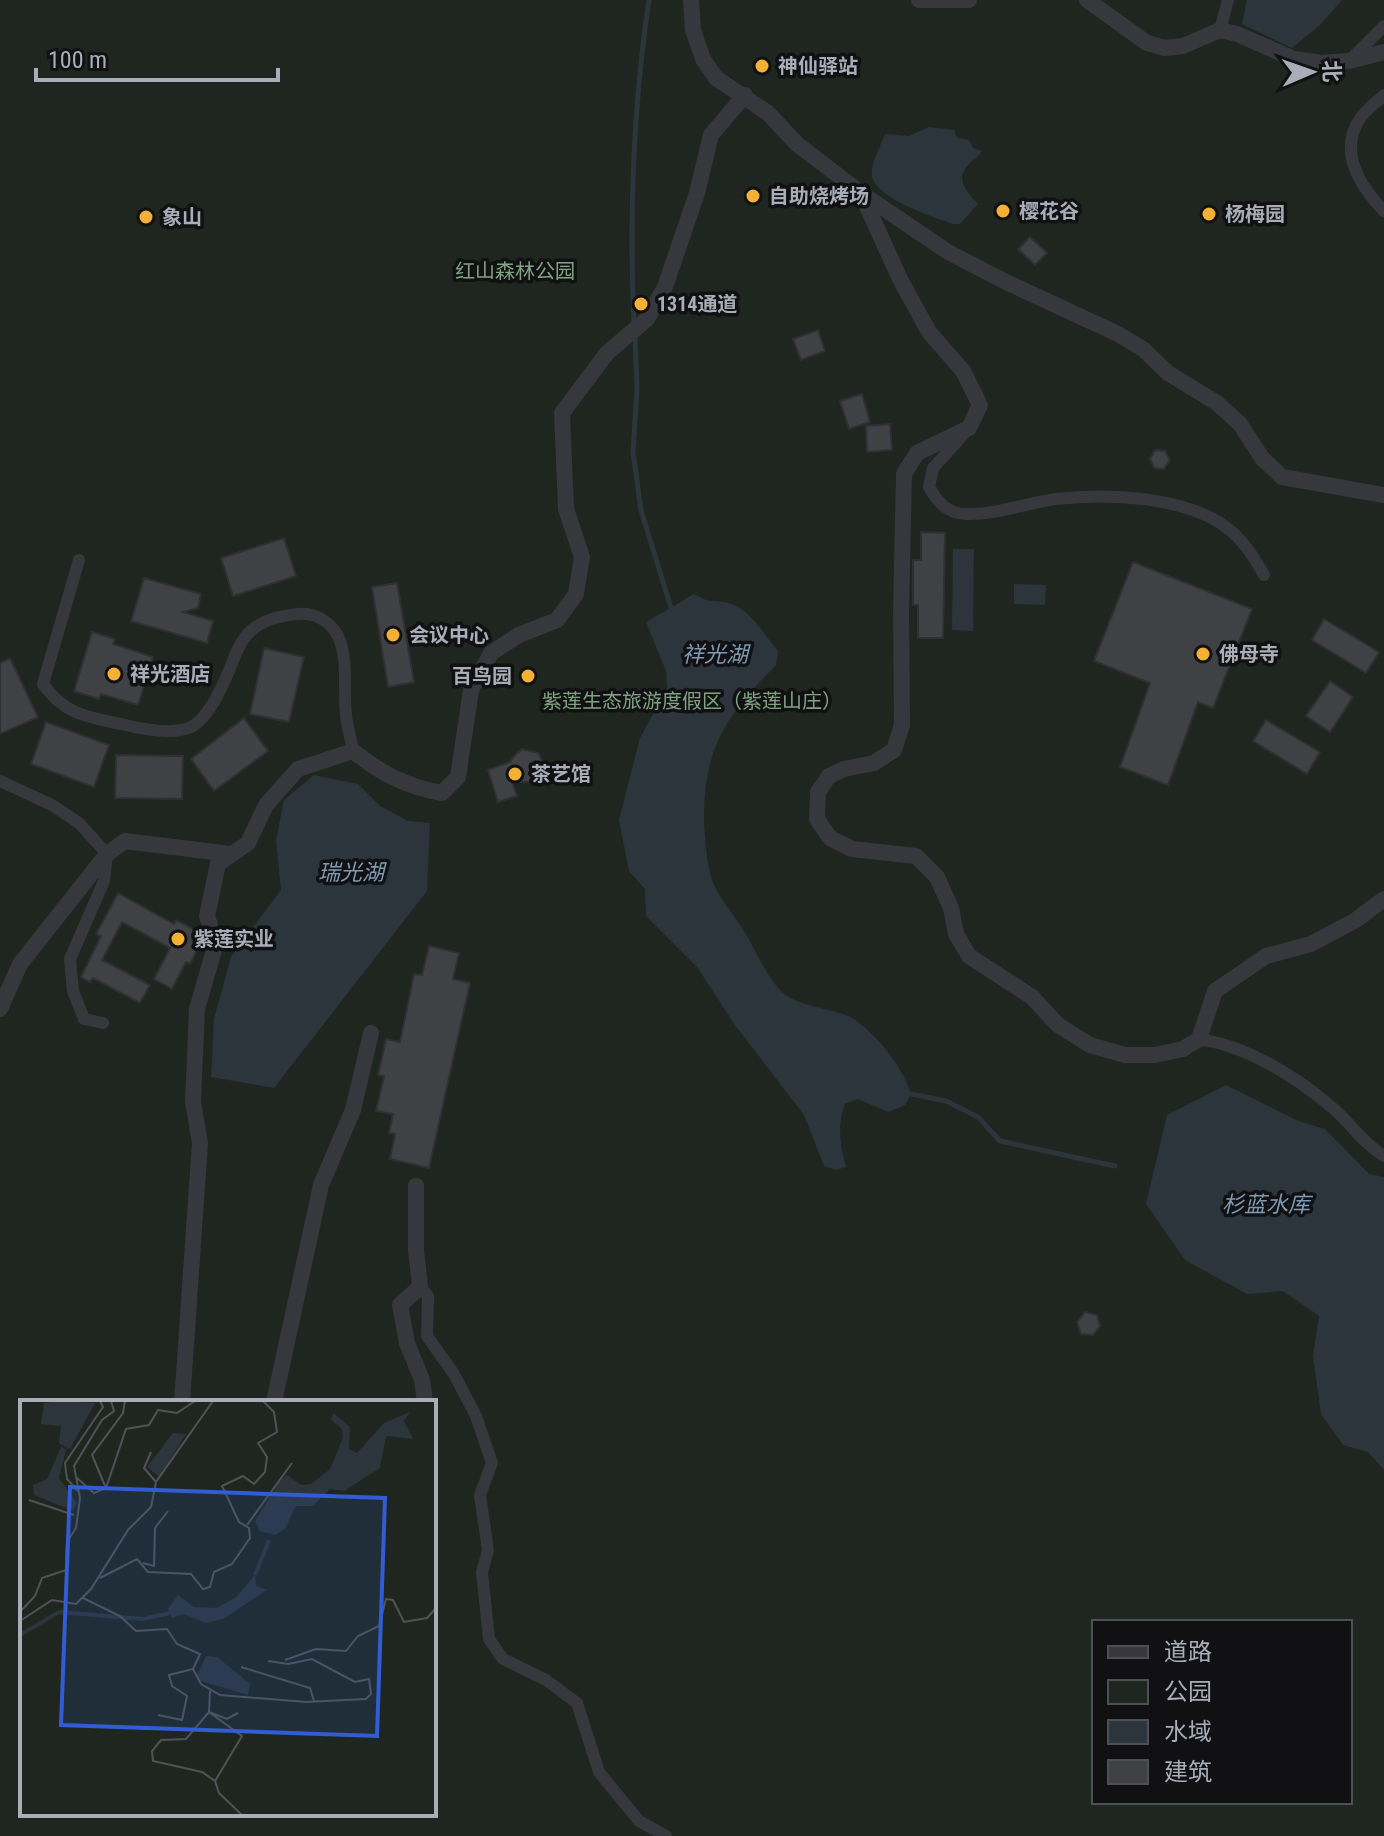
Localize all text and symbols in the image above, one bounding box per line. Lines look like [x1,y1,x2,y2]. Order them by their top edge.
scale bar [36,32,278,82]
north arrow [1272,32,1352,112]
text: 100 m [48,46,107,74]
place label: 神仙驿站 [778,54,858,78]
marker: 神仙驿站 [753,57,771,75]
text: 北 [1319,60,1344,83]
place label: 自助烧烤场 [769,184,869,208]
marker: 自助烧烤场 [744,187,762,205]
place label: 樱花谷 [1019,199,1079,223]
marker: 樱花谷 [994,202,1012,220]
place label: 杨梅园 [1225,202,1285,226]
place label: 象山 [162,205,202,229]
marker: 杨梅园 [1200,205,1218,223]
marker: 象山 [137,208,155,226]
park label: 红山森林公园 [455,259,575,283]
place label: 1314通道 [657,292,737,316]
marker: 1314通道 [632,295,650,313]
place label: 会议中心 [409,623,489,647]
marker: 会议中心 [384,626,402,644]
water label: 祥光湖 [682,642,751,667]
place label: 佛母寺 [1219,642,1279,666]
marker: 佛母寺 [1194,645,1212,663]
place label: 祥光酒店 [130,662,210,686]
place label: 百鸟园 [452,664,512,688]
marker: 祥光酒店 [105,665,123,683]
marker: 百鸟园 [519,667,537,685]
park label: 紫莲生态旅游度假区（紫莲山庄） [542,689,842,713]
place label: 茶艺馆 [531,762,591,786]
marker: 茶艺馆 [506,765,524,783]
water label: 瑞光湖 [318,860,387,885]
place label: 紫莲实业 [194,927,274,951]
marker: 紫莲实业 [169,930,187,948]
water label: 杉蓝水库 [1222,1192,1314,1217]
inset map [20,1400,436,1816]
legend [1092,1620,1352,1804]
text: 道路 [1164,1638,1212,1666]
text: 公园 [1164,1678,1212,1706]
text: 水域 [1164,1718,1212,1746]
text: 建筑 [1164,1758,1212,1786]

